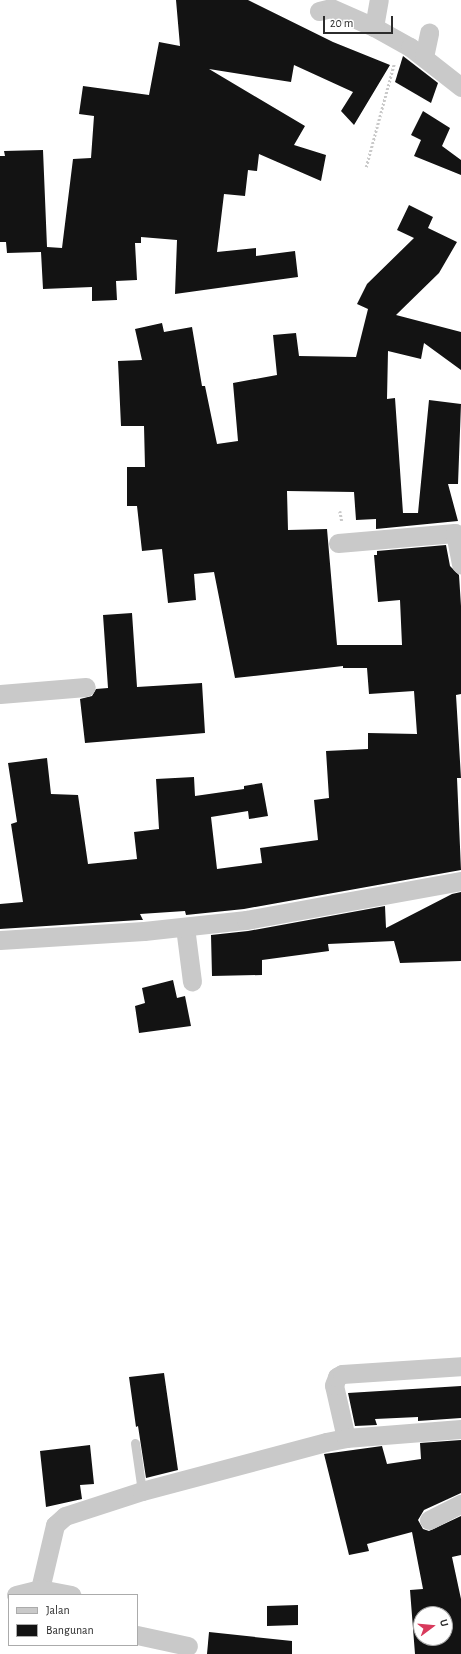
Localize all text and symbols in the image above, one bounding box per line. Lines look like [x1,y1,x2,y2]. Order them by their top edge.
scale bar [325,8,395,34]
text: 20 m [330,17,353,29]
legend [8,1594,138,1646]
text: Jalan [46,1604,70,1616]
north arrow [413,1606,453,1646]
text: U [438,1618,450,1628]
text: Bangunan [46,1624,94,1636]

